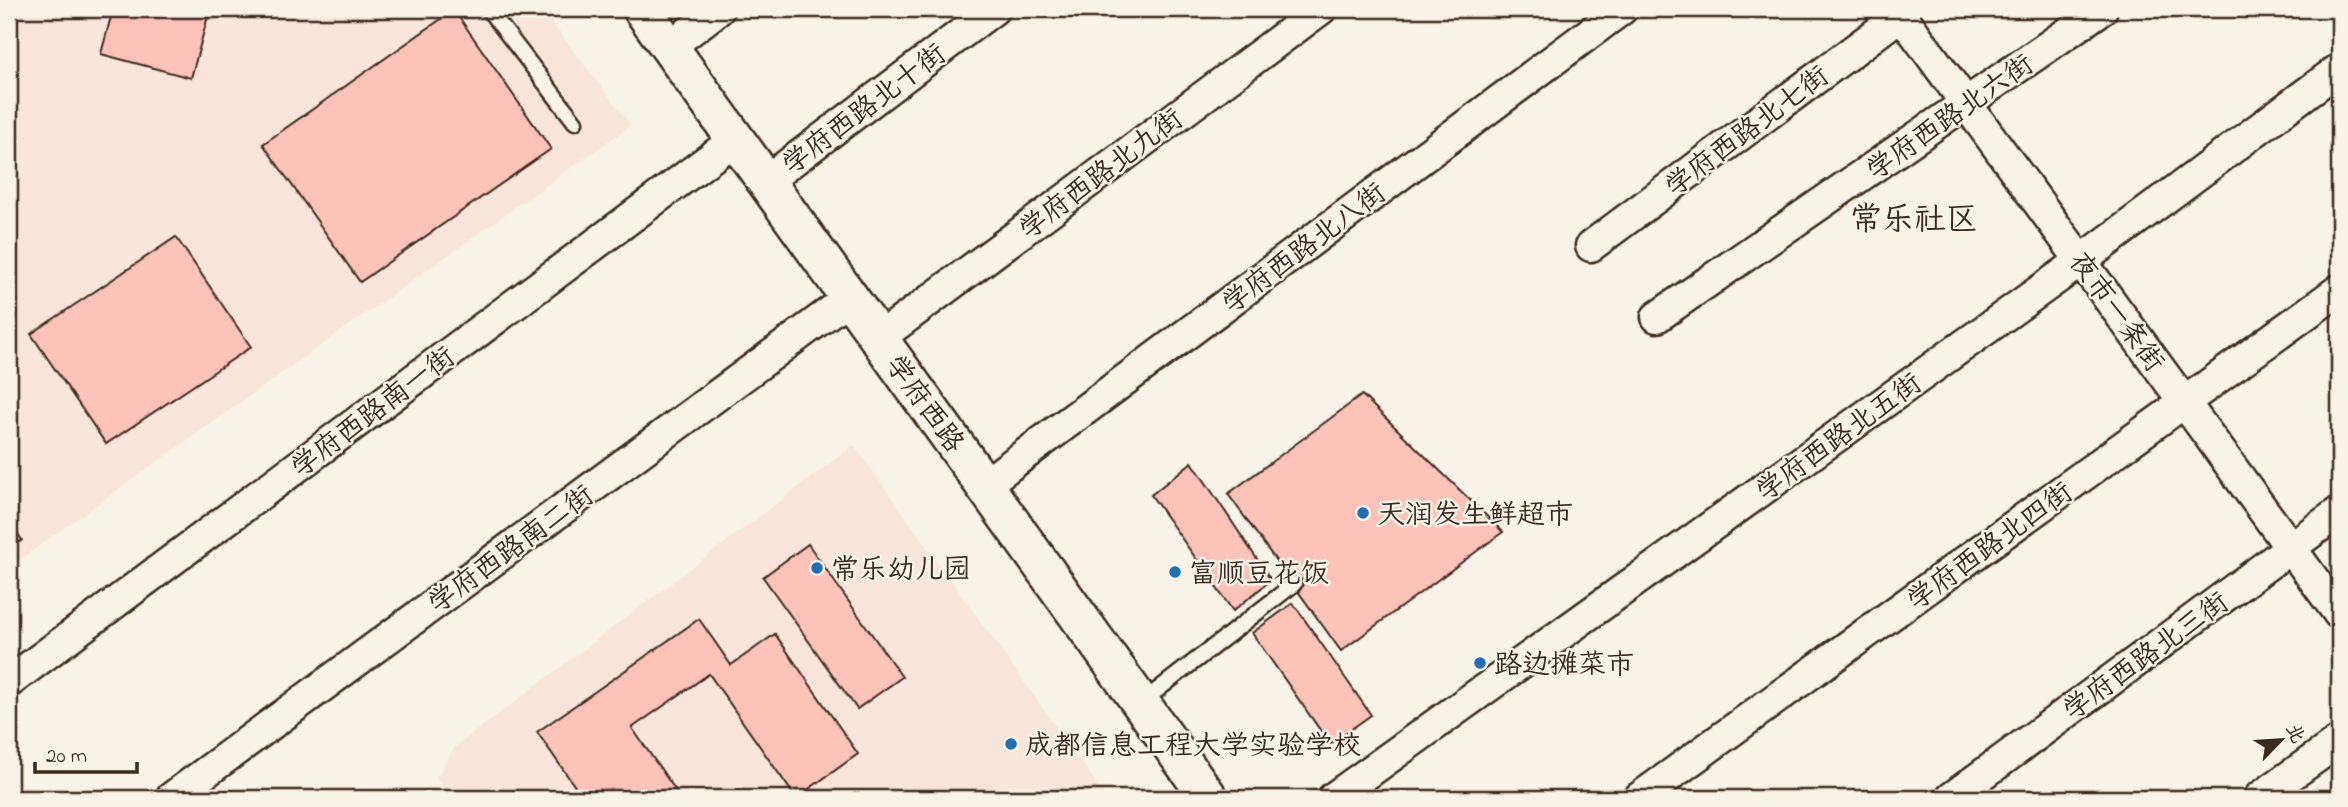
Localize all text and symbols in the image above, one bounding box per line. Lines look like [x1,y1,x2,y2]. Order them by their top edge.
street label: 学府西路北十街 [774,35,956,186]
street label: 学府西路北六街 [1859,46,2043,192]
street label: 学府西路北七街 [1657,57,1839,208]
street label: 学府西路北九街 [1011,100,1193,251]
street label: 学府西路北八街 [1214,174,1396,325]
district label: 常乐社区 [1850,198,1978,245]
street label: 夜市一条街 [2057,244,2173,382]
street label: 学府西路南一街 [283,338,465,489]
street label: 学府西路 [874,348,973,462]
street label: 学府西路北五街 [1749,365,1931,513]
street label: 学府西路北四街 [1900,474,2082,622]
street label: 学府西路南二街 [421,477,603,625]
place label: 天润发生鲜超市 [1377,496,1573,537]
marker: 天润发生鲜超市 [1355,505,1371,521]
place label: 常乐幼儿园 [831,551,971,592]
place label: 富顺豆花饭 [1189,555,1329,596]
marker: 常乐幼儿园 [809,560,825,576]
marker: 富顺豆花饭 [1167,564,1183,580]
street label: 学府西路北三街 [2056,584,2238,732]
place label: 路边摊菜市 [1494,646,1634,687]
marker: 路边摊菜市 [1472,655,1488,671]
north arrow [2246,706,2316,776]
text: 北 [2278,720,2310,748]
place label: 成都信息工程大学实验学校 [1025,727,1361,768]
scale bar [35,730,136,774]
marker: 成都信息工程大学实验学校 [1003,736,1019,752]
text: 20 m [46,742,87,772]

